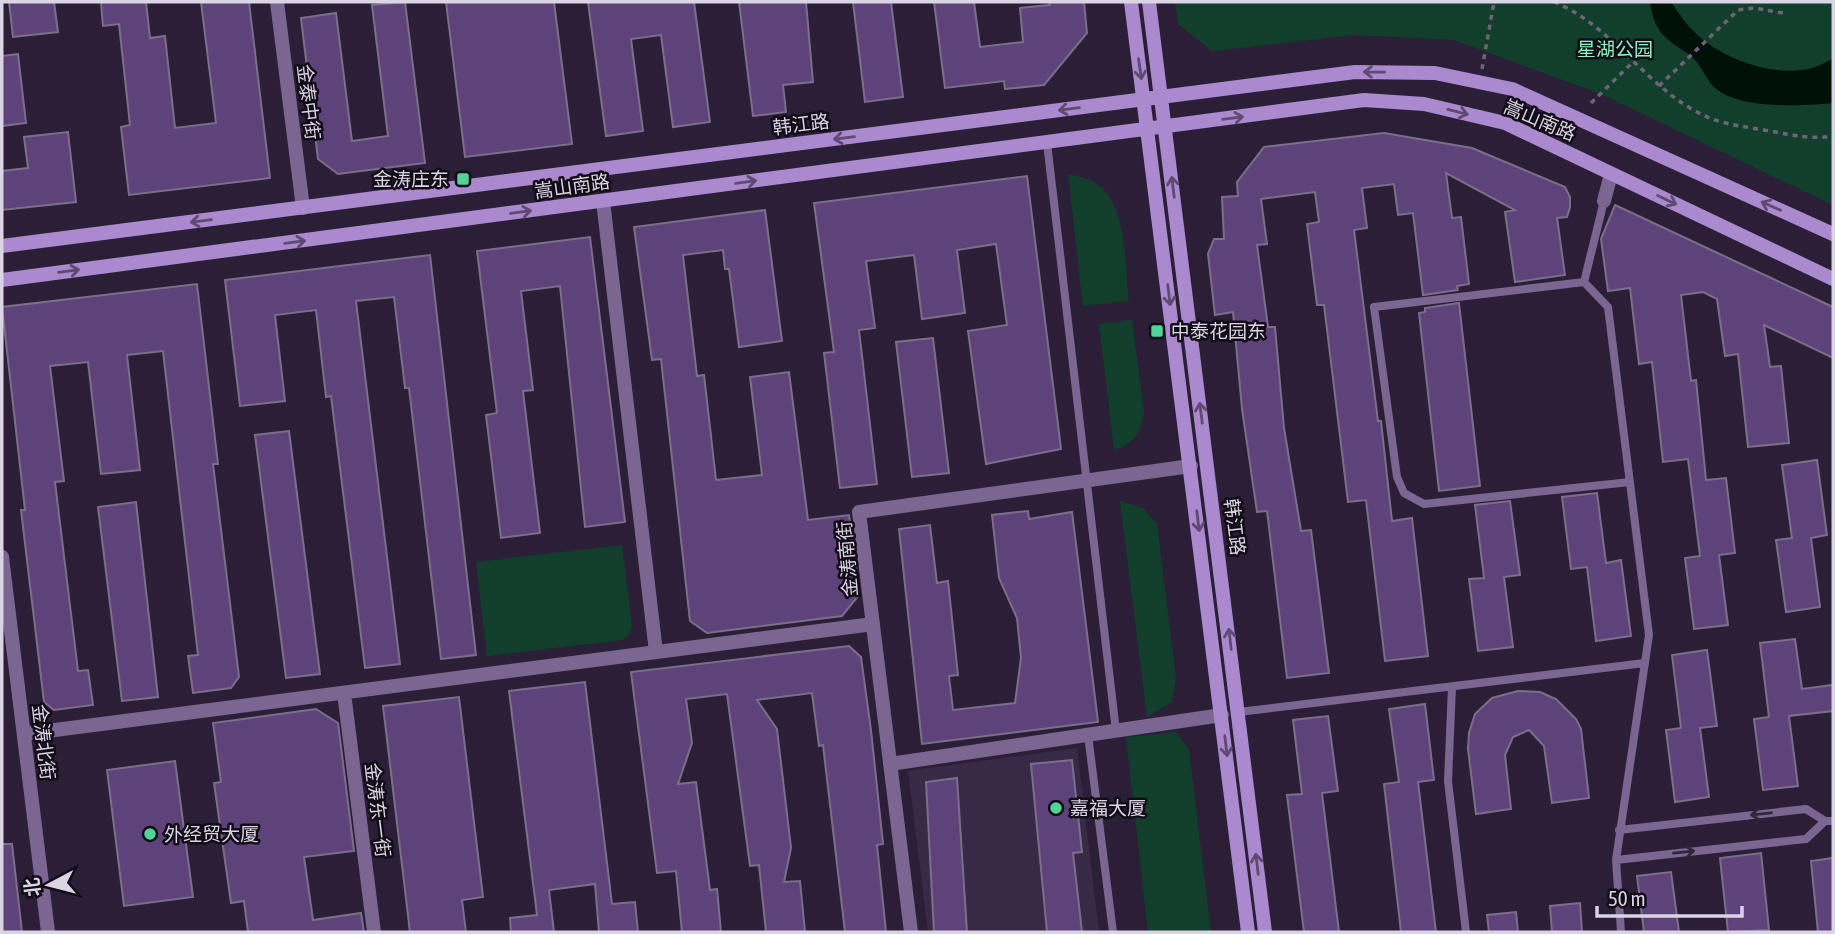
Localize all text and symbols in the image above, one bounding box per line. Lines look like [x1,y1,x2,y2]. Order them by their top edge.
park label: 星湖公园 [1577,38,1653,60]
one-way arrow [1134,57,1147,80]
street label: 金泰中街 [293,63,325,141]
one-way arrow [1363,66,1386,79]
street label: 嵩山南路 [1501,95,1579,145]
one-way arrow [1059,103,1081,116]
one-way arrow [1446,106,1469,119]
street label: 韩江路 [771,110,831,138]
one-way arrow [1221,112,1244,125]
one-way arrow [833,132,856,145]
place label: 金涛庄东 [373,168,449,190]
street label: 嵩山南路 [533,170,611,202]
marker: 金涛庄东 [455,171,471,187]
one-way arrow [734,176,757,189]
one-way arrow [1166,176,1179,199]
one-way arrow [1656,194,1677,207]
one-way arrow [1761,199,1782,212]
one-way arrow [509,205,531,218]
one-way arrow [191,214,213,227]
one-way arrow [283,235,306,248]
one-way arrow [58,265,80,278]
one-way arrow [1162,283,1175,306]
place label: 中泰花园东 [1171,320,1266,342]
marker: 中泰花园东 [1149,323,1165,339]
one-way arrow [1195,402,1208,425]
street label: 韩江路 [1221,497,1249,557]
one-way arrow [1191,509,1204,532]
street label: 金涛南街 [833,520,861,598]
one-way arrow [1223,628,1236,650]
street label: 金涛北街 [28,703,60,781]
one-way arrow [1220,735,1233,757]
street label: 金涛东一街 [361,762,395,858]
place label: 嘉福大厦 [1070,797,1146,819]
marker: 嘉福大厦 [1048,800,1064,816]
one-way arrow [1750,808,1773,821]
place label: 外经贸大厦 [164,823,259,845]
marker: 外经贸大厦 [142,826,158,842]
one-way arrow [1672,846,1695,859]
north arrow [14,850,84,920]
one-way arrow [1250,854,1263,876]
scale bar [1597,874,1742,918]
text: 北 [20,876,44,898]
text: 50 m [1608,886,1646,910]

